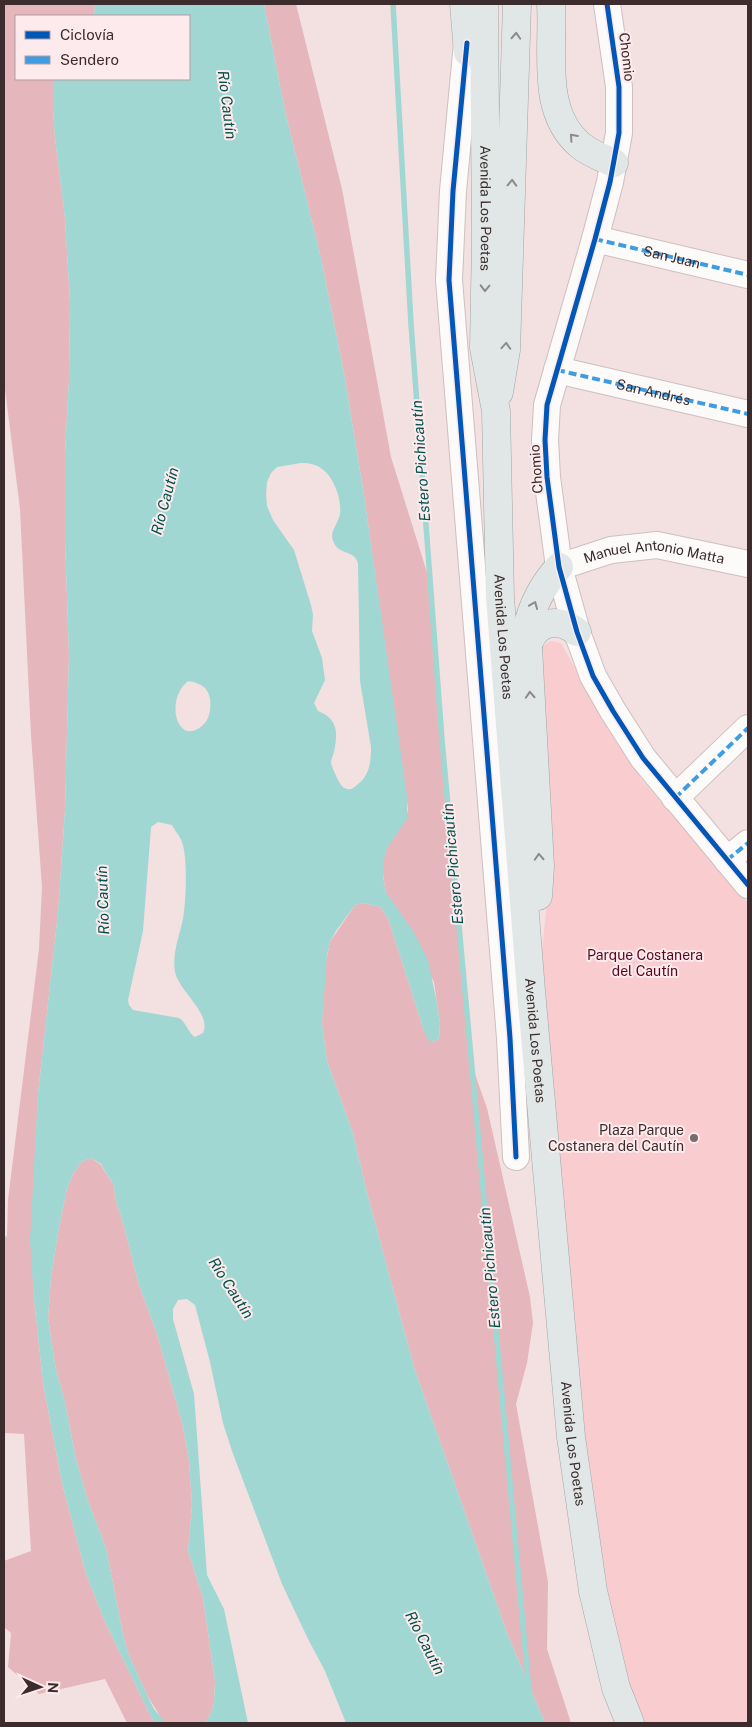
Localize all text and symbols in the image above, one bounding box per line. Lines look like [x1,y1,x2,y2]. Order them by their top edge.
legend [15,15,190,80]
text: Ciclovía [60,26,114,43]
one-way arrow [510,31,521,39]
street label: Chomio [616,32,638,82]
text: Sendero [60,51,119,68]
water label: Río Cautín [215,70,240,140]
one-way arrow [570,134,579,143]
street label: Avenida Los Poetas [477,145,494,271]
one-way arrow [507,179,517,187]
street label: San Juan [642,243,702,272]
one-way arrow [480,284,490,292]
one-way arrow [500,341,511,349]
street label: San Andrés [615,376,692,408]
water label: Estero Pichicautín [408,400,433,522]
street label: Chomio [526,444,546,494]
water label: Río Cautín [147,465,182,536]
street label: Manuel Antonio Matta [582,537,726,567]
street label: Avenida Los Poetas [492,574,516,700]
one-way arrow [528,601,538,609]
one-way arrow [524,691,535,699]
water label: Estero Pichicautín [439,803,466,925]
one-way arrow [534,853,545,861]
water label: Río Cautín [93,865,112,935]
park label: Parque Costanera del Cautín [587,947,703,979]
street label: Avenida Los Poetas [522,977,549,1104]
place label: Plaza Parque Costanera del Cautín [548,1122,684,1154]
marker: Plaza Parque Costanera del Cautín [688,1132,700,1144]
water label: Estero Pichicautín [476,1207,503,1329]
water label: Río Cautín [205,1254,257,1321]
street label: Avenida Los Poetas [558,1380,589,1507]
water label: Río Cautín [402,1608,449,1677]
north arrow [15,1662,65,1712]
text: N [45,1682,61,1694]

